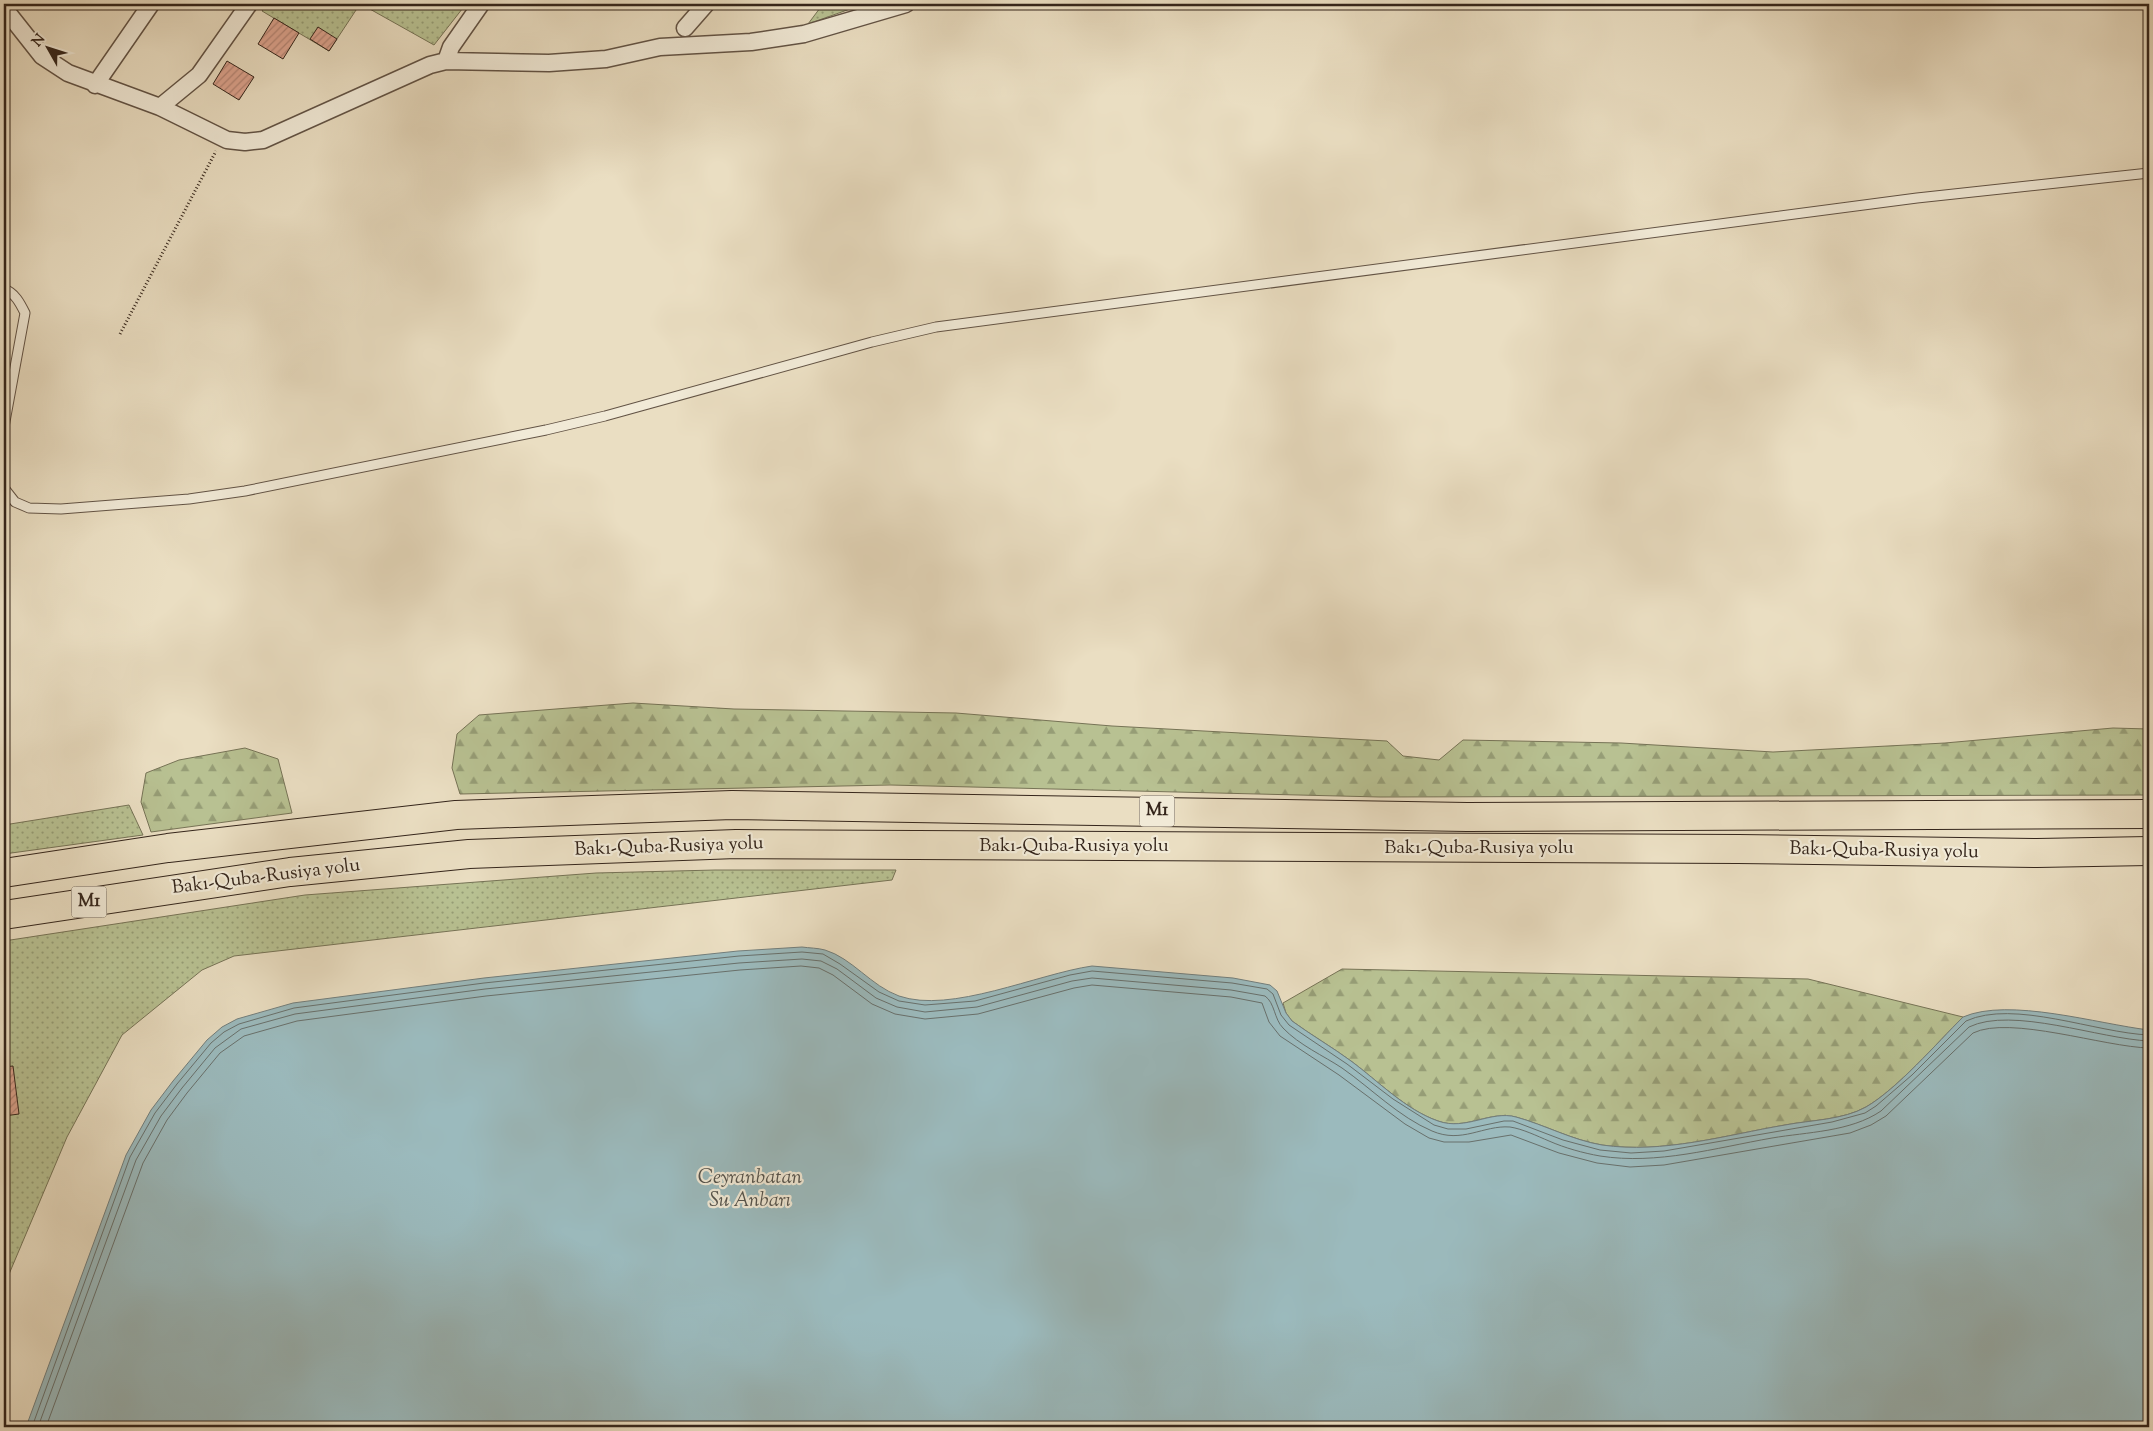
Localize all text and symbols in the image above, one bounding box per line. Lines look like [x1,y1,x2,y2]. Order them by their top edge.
north arrow [22,22,72,72]
text: N [28,30,51,52]
road number: M1 [1140,796,1174,826]
street label: Bakı-Quba-Rusiya yolu [574,830,764,864]
street label: Bakı-Quba-Rusiya yolu [979,833,1169,860]
street label: Bakı-Quba-Rusiya yolu [1384,835,1574,862]
street label: Bakı-Quba-Rusiya yolu [1789,836,1979,866]
street label: Bakı-Quba-Rusiya yolu [170,852,362,902]
road number: M1 [72,886,106,918]
water label: Ceyranbatan Su Anbarı [698,1164,803,1216]

